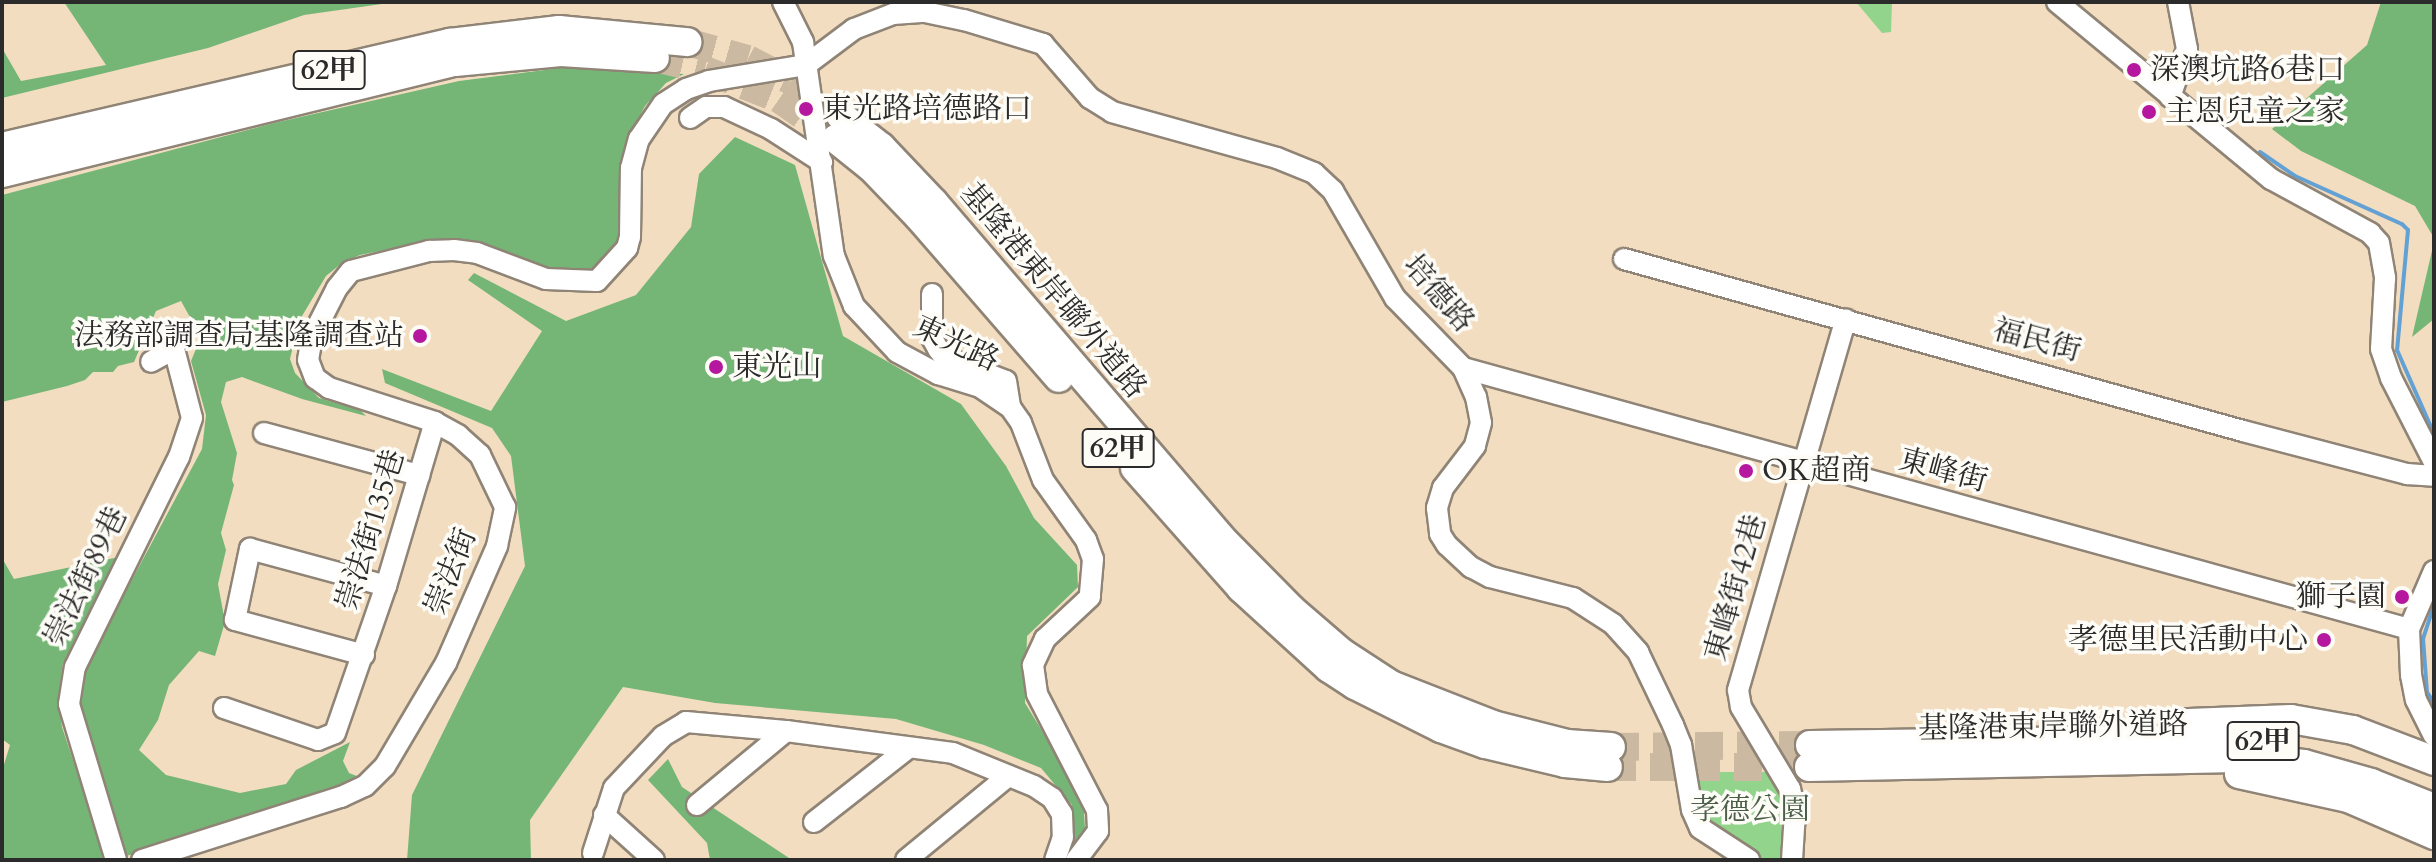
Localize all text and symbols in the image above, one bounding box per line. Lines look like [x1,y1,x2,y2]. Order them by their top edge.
road number: 62甲 [291,46,367,94]
place label: 深澳坑路6巷口 [2150,52,2345,88]
marker: 深澳坑路6巷口 [2125,61,2143,79]
place label: 東光路培德路口 [822,91,1032,127]
place label: 主恩兒童之家 [2165,94,2345,130]
marker: 東光路培德路口 [797,100,815,118]
marker: 主恩兒童之家 [2140,103,2158,121]
street label: 基隆港東岸聯外道路 [952,176,1154,406]
street label: 培德路 [1395,248,1481,340]
street label: 東光路 [908,309,1004,379]
street label: 福民街 [1989,312,2085,370]
place label: 法務部調查局基隆調查站 [74,318,404,354]
marker: 法務部調查局基隆調查站 [411,327,429,345]
place label: 東光山 [732,349,822,385]
marker: 東光山 [707,358,725,376]
road number: 62甲 [1080,424,1156,472]
street label: 東峰街 [1895,442,1991,500]
street label: 崇法街135巷 [330,445,412,615]
place label: OK超商 [1762,453,1870,489]
marker: OK超商 [1737,462,1755,480]
street label: 崇法街89巷 [37,501,135,653]
street label: 東峰街42巷 [1698,511,1774,665]
street label: 崇法街 [417,524,485,620]
place label: 獅子園 [2296,579,2386,615]
marker: 獅子園 [2393,588,2411,606]
place label: 孝德里民活動中心 [2068,622,2308,658]
marker: 孝德里民活動中心 [2315,631,2333,649]
street label: 基隆港東岸聯外道路 [1918,707,2188,747]
road number: 62甲 [2225,717,2301,765]
park label: 孝德公園 [1690,792,1810,828]

